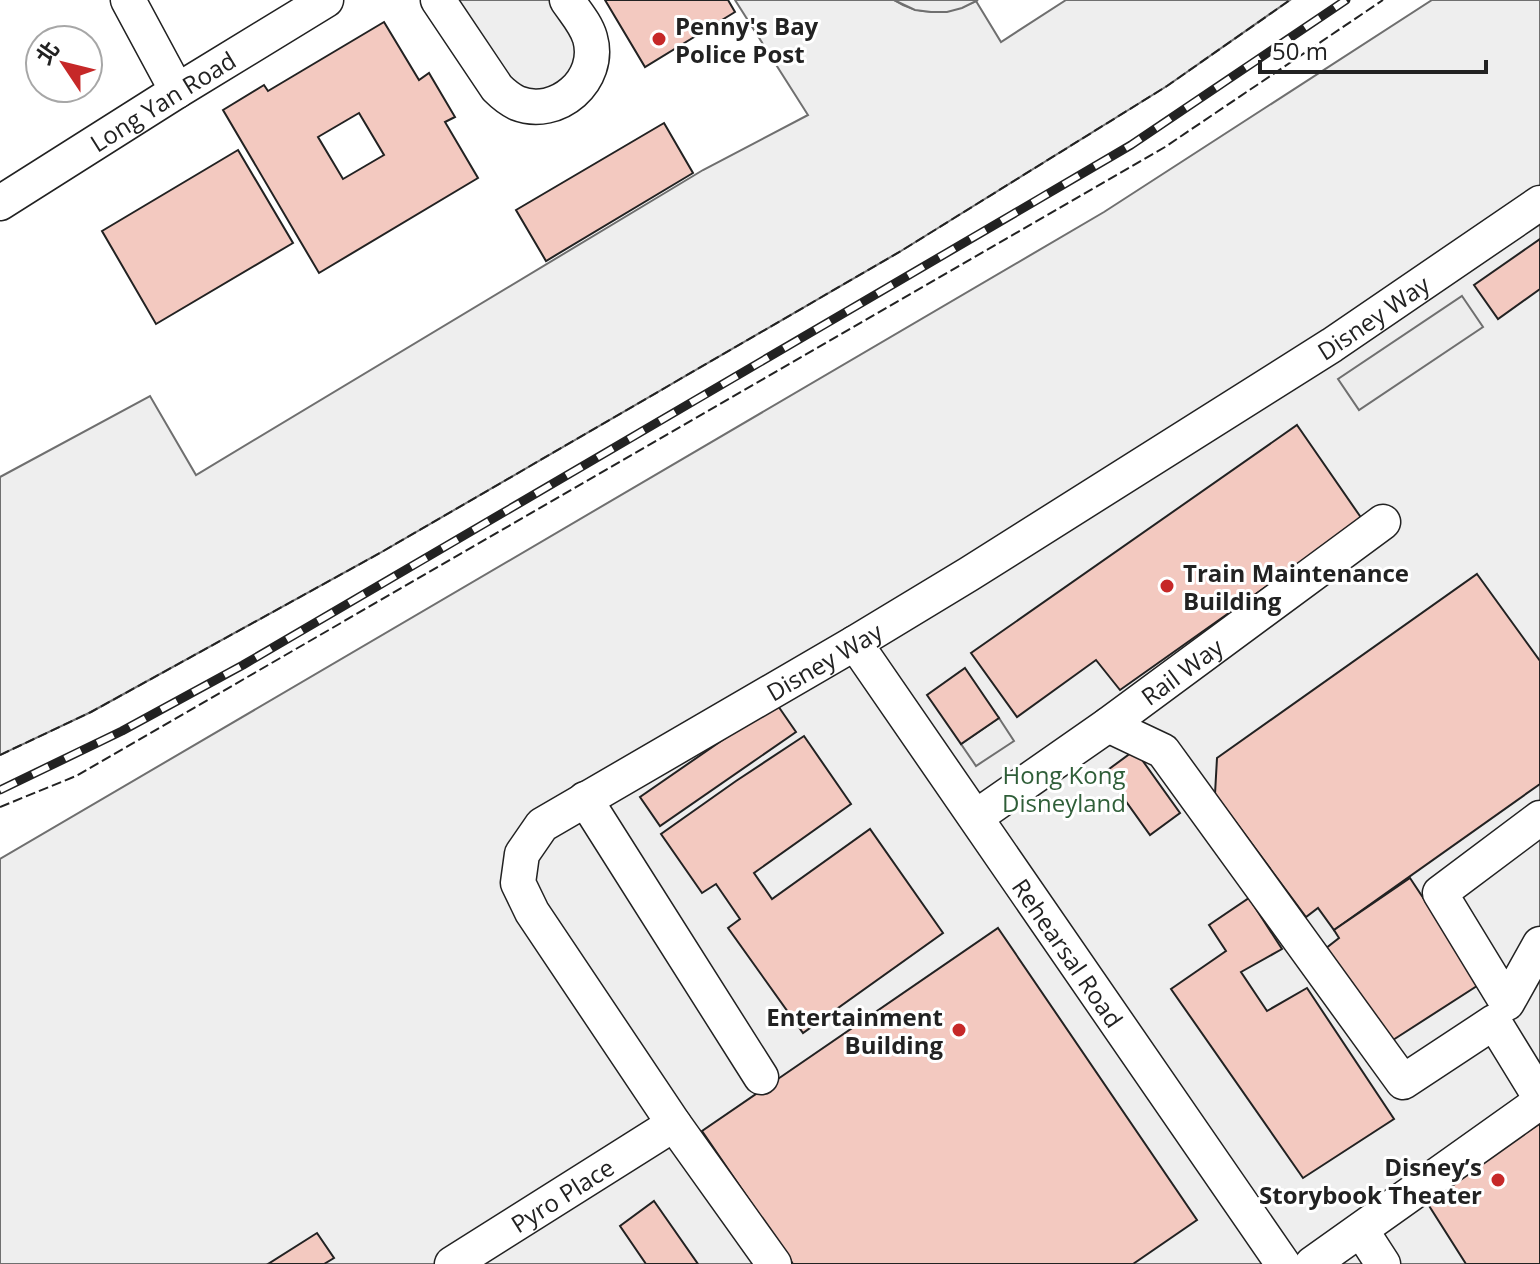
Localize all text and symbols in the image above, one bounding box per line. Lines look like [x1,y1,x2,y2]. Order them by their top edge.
place label: Penny's Bay Police Post [675,9,819,70]
north arrow [24,24,104,104]
scale bar [1260,24,1486,74]
marker: Penny's Bay Police Post [650,30,668,48]
text: 北 [28,34,65,70]
text: 50 m [1272,34,1328,67]
street label: Long Yan Road [83,43,242,159]
street label: Disney Way [1311,267,1436,367]
place label: Train Maintenance Building [1183,556,1409,617]
marker: Train Maintenance Building [1158,577,1176,595]
street label: Disney Way [760,614,889,708]
street label: Rail Way [1134,629,1230,712]
park label: Hong Kong Disneyland [1002,758,1126,819]
street label: Rehearsal Road [1005,872,1131,1034]
place label: Entertainment Building [766,1000,943,1061]
marker: Entertainment Building [950,1021,968,1039]
street label: Pyro Place [504,1150,620,1239]
place label: Disney’s Storybook Theater [1259,1150,1482,1211]
marker: Disney’s Storybook Theater [1489,1171,1507,1189]

